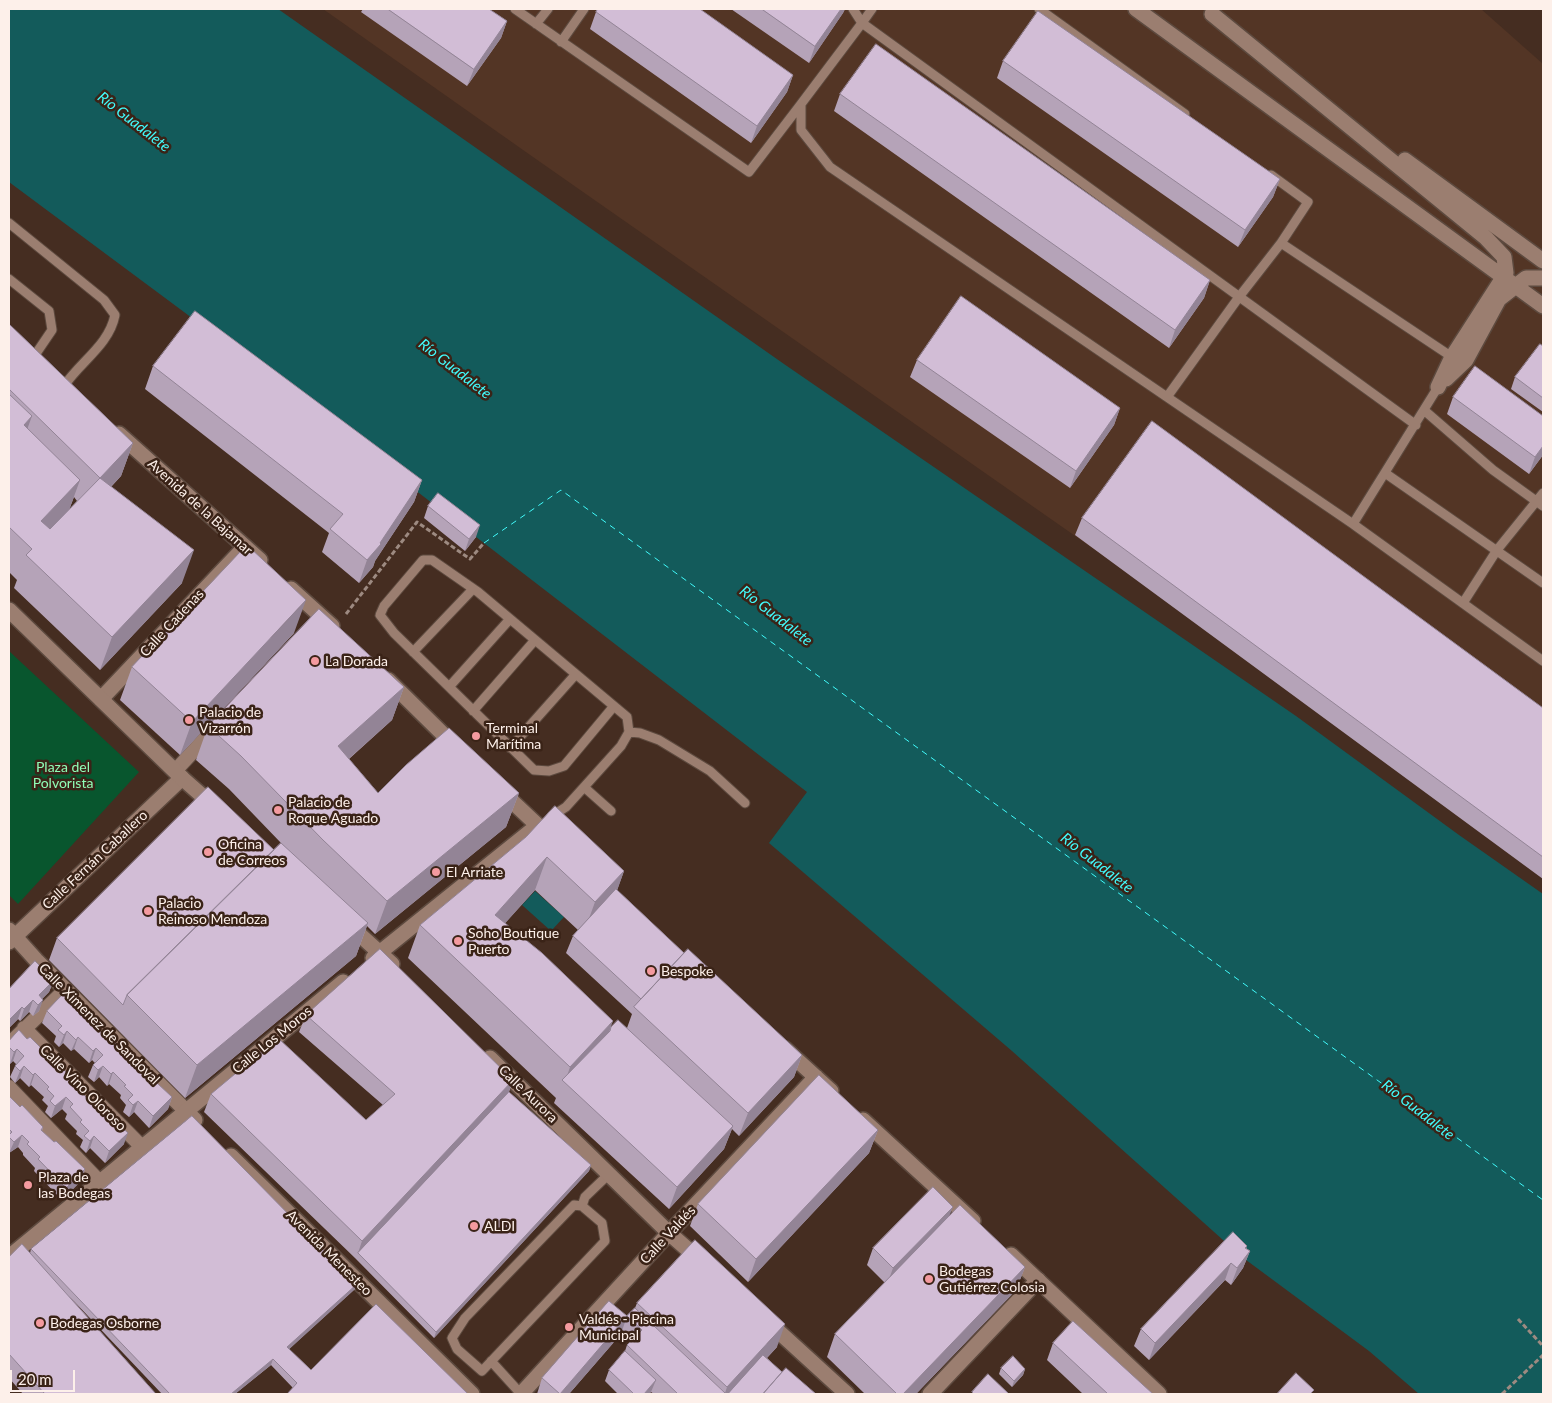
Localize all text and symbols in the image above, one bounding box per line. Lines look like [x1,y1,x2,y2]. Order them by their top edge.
water label: Río Guadalete [94,88,174,156]
water label: Río Guadalete [415,335,495,403]
street label: Avenida de la Bajamar [144,455,256,559]
water label: Río Guadalete [736,582,816,650]
street label: Calle Cadenas [136,586,208,660]
place label: La Dorada [325,653,388,669]
marker: La Dorada [309,655,321,667]
place label: Palacio de Vizarrón [199,704,261,736]
marker: Palacio de Vizarrón [183,714,195,726]
place label: Terminal Marítima [486,720,541,752]
marker: Terminal Marítima [470,730,482,742]
park label: Plaza del Polvorista [33,759,93,792]
place label: Palacio de Roque Aguado [288,794,378,826]
marker: Palacio de Roque Aguado [272,804,284,816]
street label: Calle Fernán Caballero [39,807,151,913]
water label: Río Guadalete [1057,829,1137,897]
place label: Oficina de Correos [218,836,285,869]
marker: Oficina de Correos [202,846,214,858]
place label: El Arriate [446,864,503,880]
marker: El Arriate [430,866,442,878]
place label: Palacio Reinoso Mendoza [158,895,267,928]
marker: Palacio Reinoso Mendoza [142,905,154,917]
place label: Soho Boutique Puerto [468,925,559,958]
marker: Soho Boutique Puerto [452,935,464,947]
street label: Calle Ximenez de Sandoval [35,960,163,1088]
place label: Bespoke [661,963,713,979]
marker: Bespoke [645,965,657,977]
street label: Calle Los Moros [229,1003,315,1077]
street label: Calle Vino Oloroso [36,1041,130,1135]
street label: Calle Aurora [495,1062,561,1126]
water label: Río Guadalete [1378,1076,1458,1144]
place label: Plaza de las Bodegas [38,1169,110,1202]
marker: Plaza de las Bodegas [22,1179,34,1191]
street label: Calle Valdés [637,1202,699,1268]
street label: Avenida Menesteo [283,1207,375,1299]
place label: ALDI [484,1218,515,1234]
marker: ALDI [468,1220,480,1232]
place label: Bodegas Gutiérrez Colosia [939,1263,1045,1295]
marker: Bodegas Gutiérrez Colosia [923,1273,935,1285]
place label: Valdés - Piscina Municipal [579,1311,674,1344]
place label: Bodegas Osborne [50,1315,159,1331]
marker: Bodegas Osborne [34,1317,46,1329]
marker: Valdés - Piscina Municipal [563,1321,575,1333]
scale bar [12,1360,78,1392]
text: 20 m [18,1370,52,1388]

